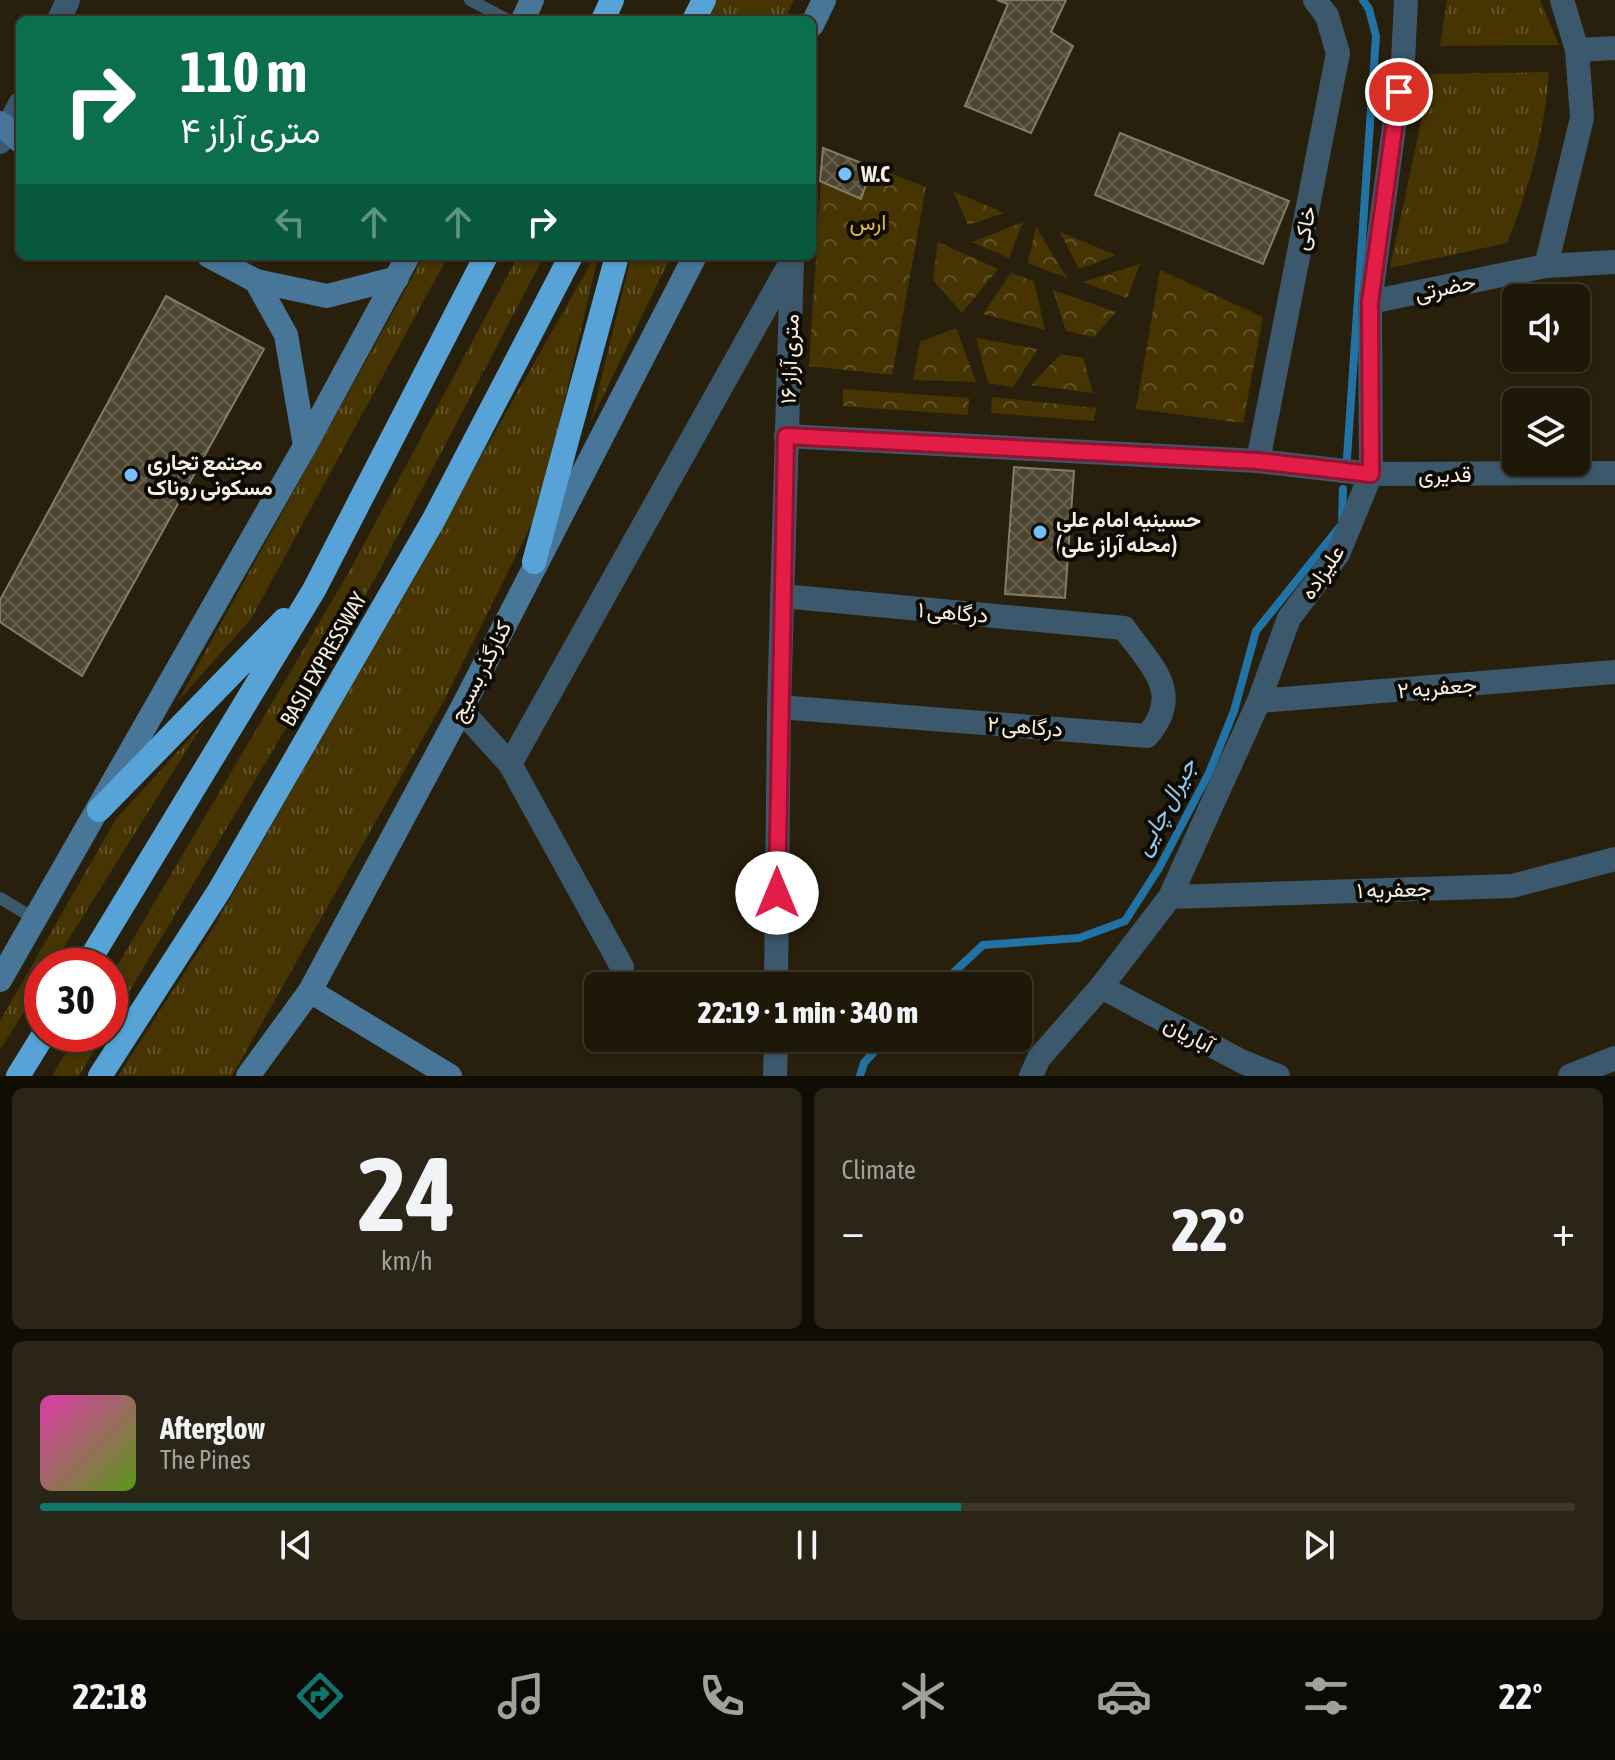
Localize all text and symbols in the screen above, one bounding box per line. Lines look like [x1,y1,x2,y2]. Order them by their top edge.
text: 110 m [180,40,307,104]
icon: right [48,48,152,152]
pin [1365,58,1433,126]
icon: arrive [1377,70,1421,114]
text: ۴ متری آراز [180,109,321,151]
place label: W.C [860,161,890,187]
marker: W.C [836,165,854,183]
icon: left [268,200,312,244]
icon: ahead [352,200,396,244]
icon: ahead [436,200,480,244]
icon: right [520,200,564,244]
street label: خاکی [1287,204,1322,253]
park label: ارس [850,209,886,236]
street label: حضرتی [1412,268,1478,307]
map controls [1502,284,1590,476]
button: sound [1502,284,1590,372]
street label: ۱۶ متری آراز [774,313,805,405]
button: layers [1502,388,1590,476]
place label: مجتمع تجاری مسکونی روناک [147,449,273,501]
street label: قدیری [1418,461,1472,488]
marker: مجتمع تجاری مسکونی روناک [122,466,140,484]
place label: حسینیه امام علی (محله آراز علی) [1056,506,1201,558]
marker: حسینیه امام علی (محله آراز علی) [1031,523,1049,541]
street label: علیزاده [1294,540,1350,605]
street label: BASIJ EXPRESSWAY [274,587,372,730]
street label: درگاهی ۱ [917,596,989,629]
street label: کنارگذر بسیج [443,616,518,727]
street label: جعفریه ۲ [1396,671,1478,704]
street label: درگاهی ۲ [986,710,1064,743]
water label: جیرال چایی [1128,753,1204,861]
position arrow [735,851,819,935]
street label: جعفریه ۱ [1356,875,1432,904]
speed limit sign: 30 [24,948,128,1052]
text: 22:19 · 1 min · 340 m [698,995,918,1029]
street label: آباریان [1159,1010,1220,1060]
text: 24 [358,1134,456,1253]
text: Climate [842,1155,916,1185]
text: 22° [1172,1195,1245,1264]
text: − [842,1205,864,1255]
text: + [1552,1205,1575,1255]
text: km/h [381,1246,433,1276]
text: Afterglow [160,1411,265,1445]
text: The Pines [160,1445,251,1475]
icon: previous [274,1523,318,1567]
icon: pause [785,1523,829,1567]
icon: next [1297,1523,1341,1567]
icon: directions [292,1668,348,1724]
icon: music [493,1668,549,1724]
icon: phone [694,1668,750,1724]
icon: climate [895,1668,951,1724]
icon: car [1096,1668,1152,1724]
icon: filters [1298,1668,1354,1724]
text: 22:18 [73,1675,147,1717]
text: 22° [1499,1675,1542,1717]

